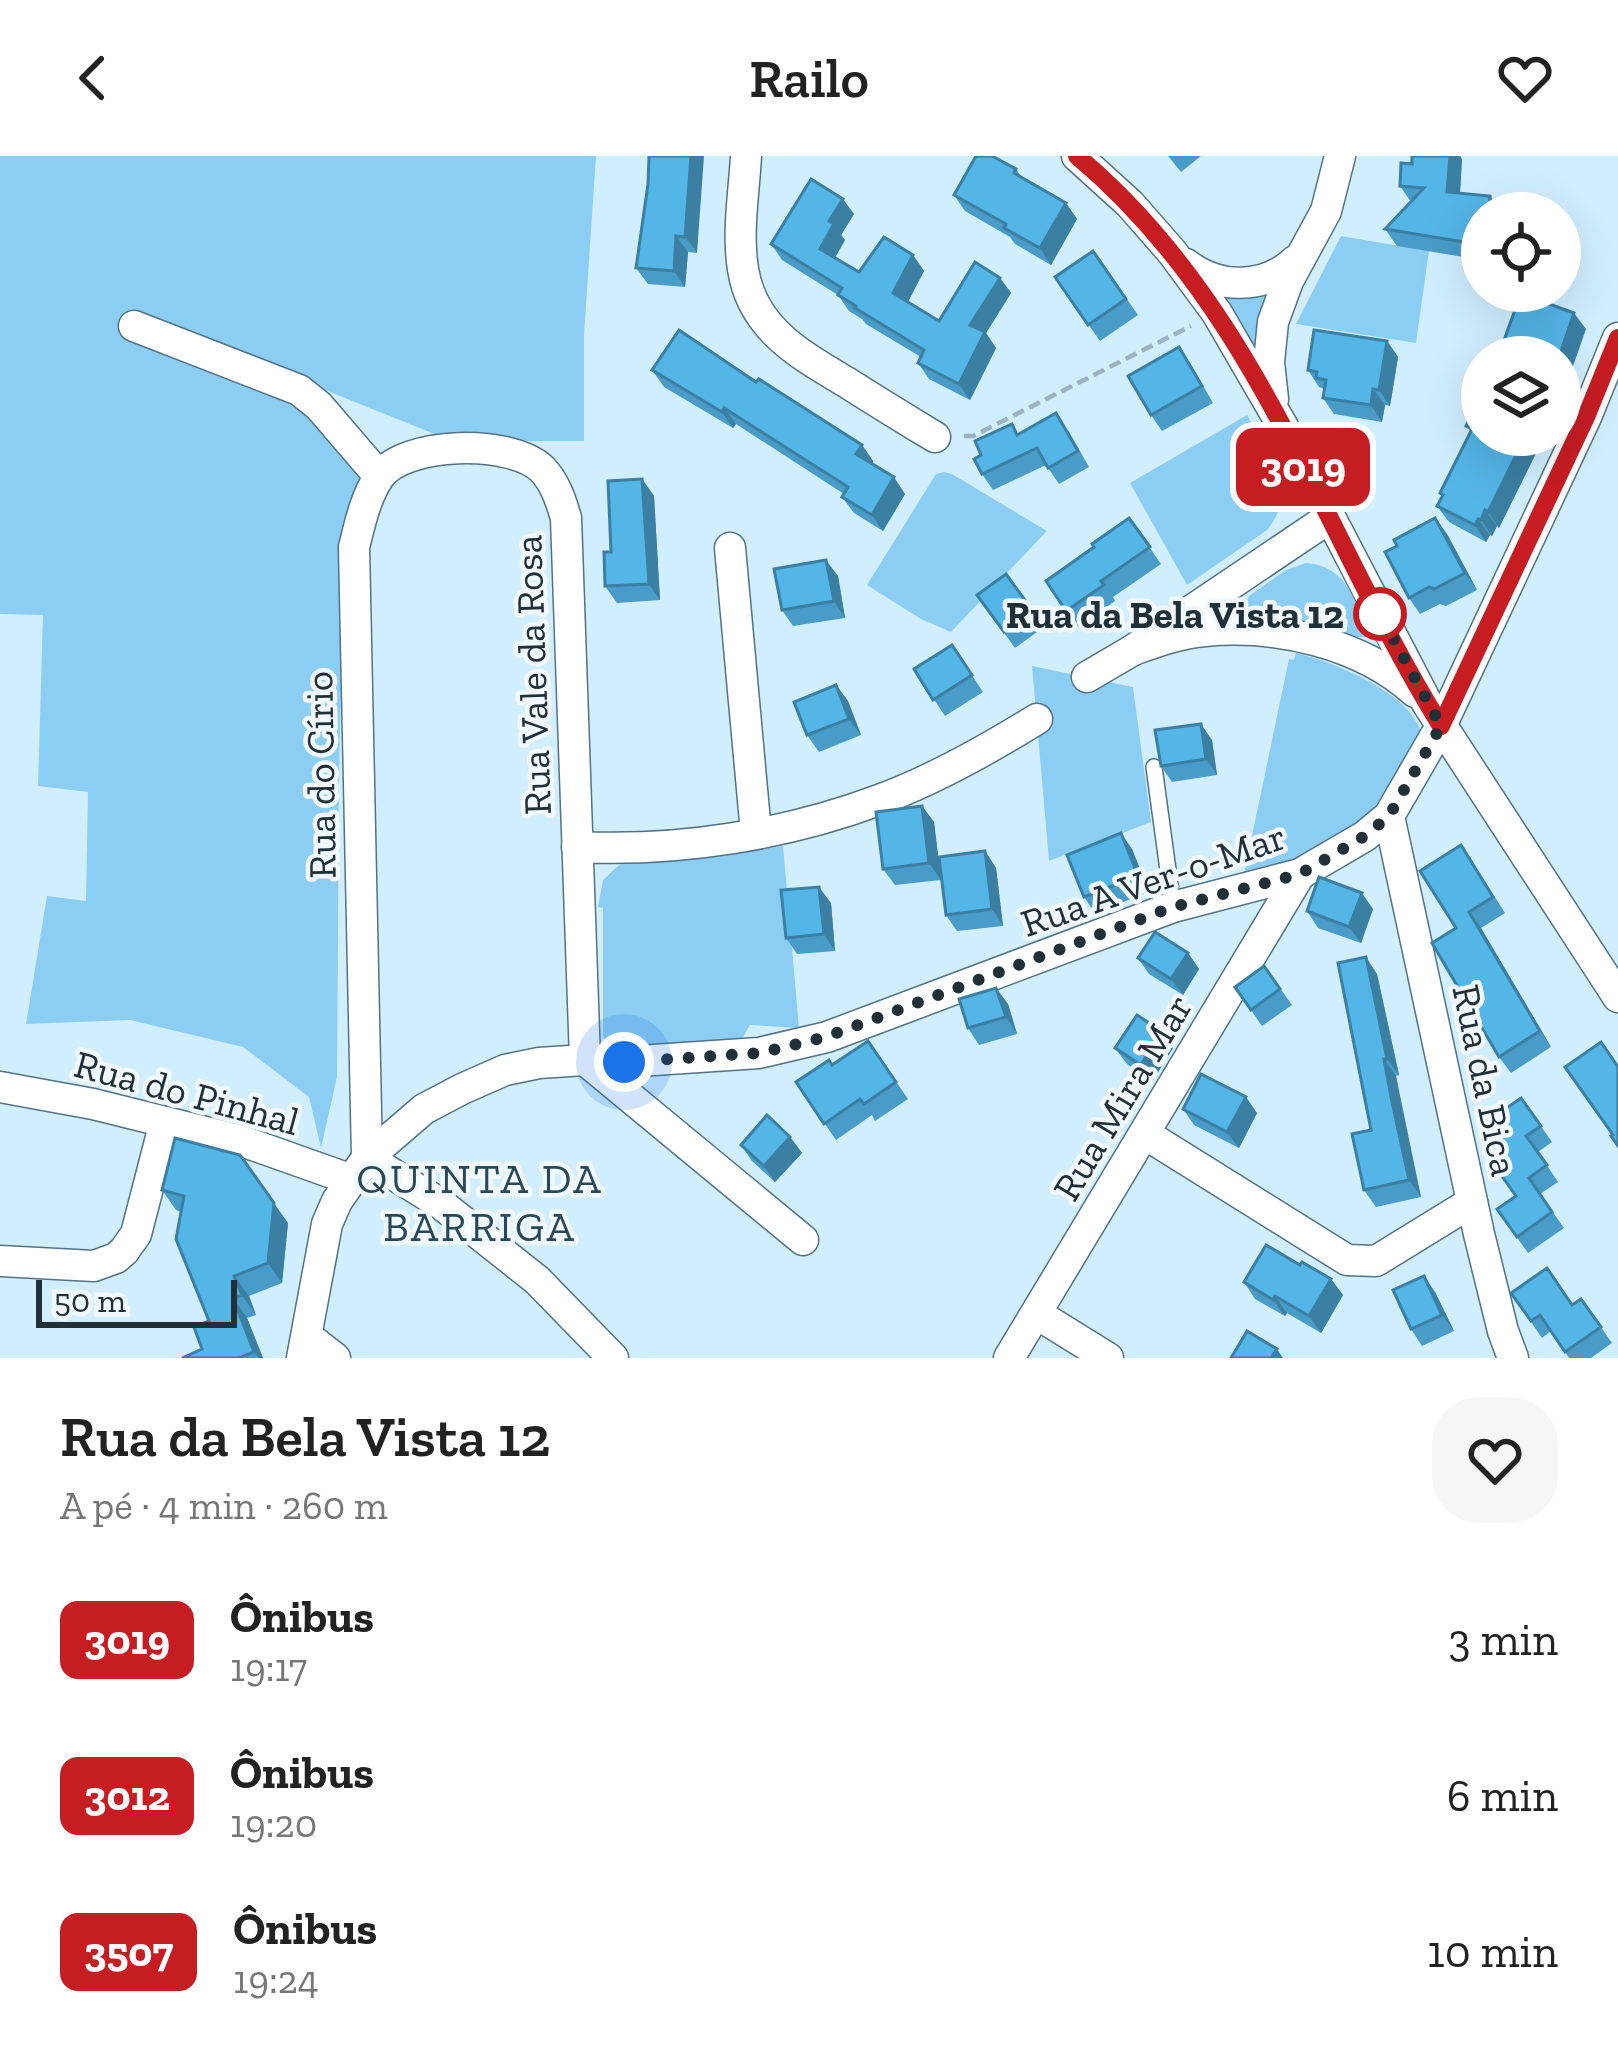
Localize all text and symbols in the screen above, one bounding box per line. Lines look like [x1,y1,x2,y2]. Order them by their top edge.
icon: back [60,45,126,111]
icon: heart [1492,45,1558,111]
text: Railo [749,46,869,111]
map controls [1461,192,1581,456]
button: locate [1461,192,1581,312]
button: layers [1461,336,1581,456]
line badge: 3019 [1219,428,1387,506]
text: 3019 [1260,441,1346,492]
street label: Rua Vale da Rosa [504,534,561,816]
marker: Rua da Bela Vista 12 [1355,589,1405,639]
place label: Rua da Bela Vista 12 [1006,591,1344,638]
street label: Rua do Círio [295,671,346,879]
street label: Rua A Ver-o-Mar [1015,812,1292,947]
street label: Rua da Bica [1442,980,1529,1180]
street label: Rua Mira Mar [1042,986,1202,1209]
your location [594,1032,654,1092]
street label: Rua do Pinhal [69,1040,304,1145]
district label: QUINTA DA BARRIGA [357,1153,603,1252]
scale bar [36,1274,237,1327]
text: 50 m [54,1281,126,1320]
button: heart [1432,1397,1558,1523]
text: Rua da Bela Vista 12 [60,1402,550,1471]
text: A pé · 4 min · 260 m [60,1482,388,1529]
text: Ônibus [230,1590,374,1644]
text: 3 min [1449,1613,1558,1667]
text: 3019 [84,1614,170,1665]
text: 19:17 [230,1644,307,1691]
text: Ônibus [230,1746,374,1800]
text: 6 min [1447,1769,1558,1823]
text: 3012 [84,1770,170,1821]
text: 19:20 [230,1800,317,1847]
text: Ônibus [233,1902,377,1956]
text: 10 min [1427,1925,1558,1979]
text: 3507 [84,1926,173,1977]
text: 19:24 [233,1956,319,2003]

